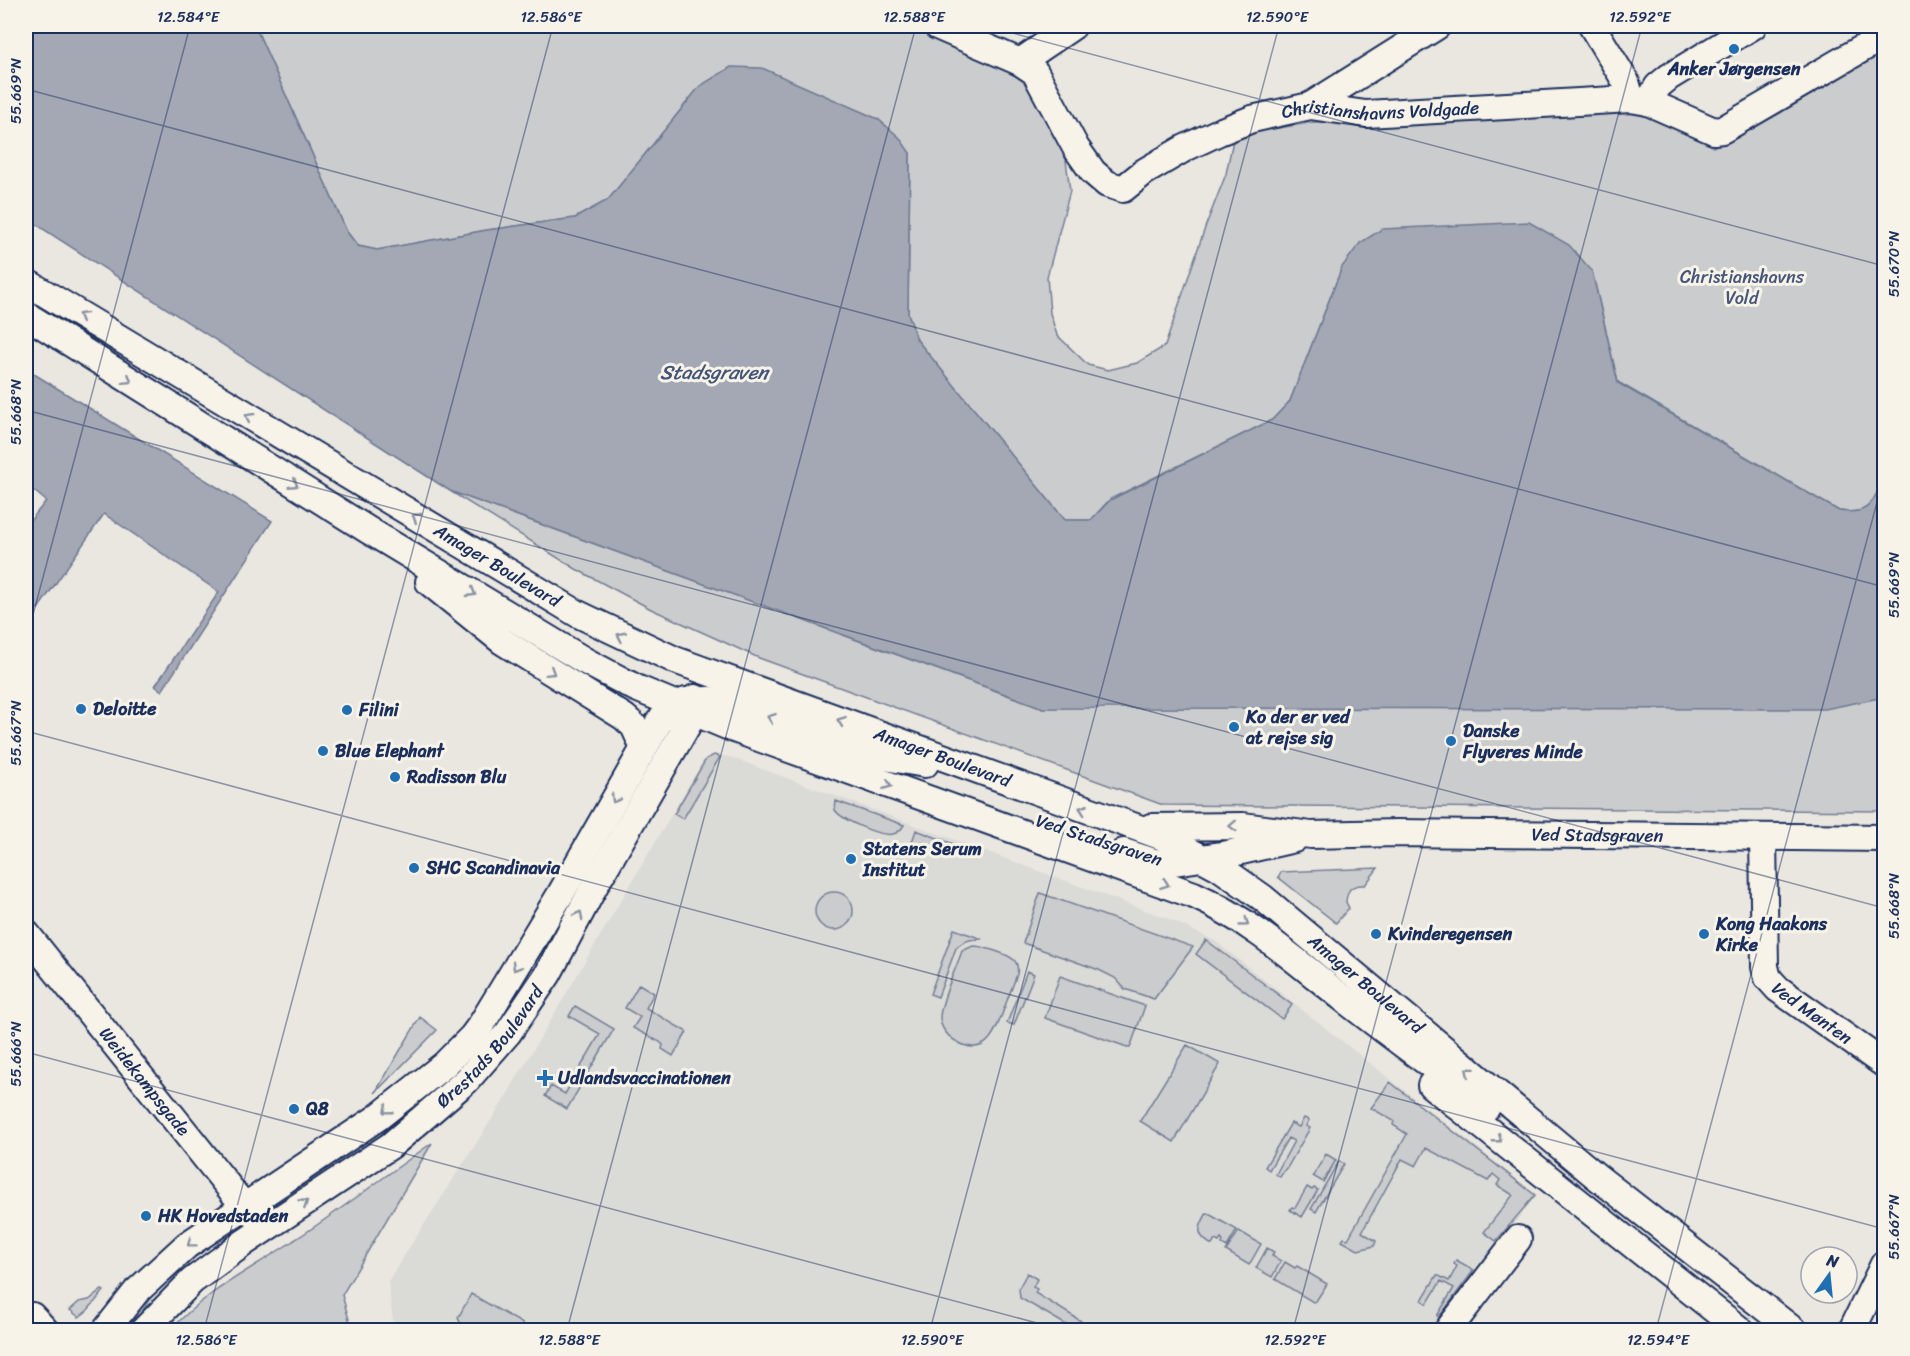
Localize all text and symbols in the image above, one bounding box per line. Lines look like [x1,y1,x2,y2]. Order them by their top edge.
text: 12.584°E [157,4,221,30]
text: 12.586°E [520,4,583,30]
text: 12.588°E [883,4,946,30]
text: 12.590°E [1246,4,1310,30]
text: 12.592°E [1609,4,1672,30]
marker: Anker Jørgensen [1727,42,1741,56]
place label: Anker Jørgensen [1667,53,1801,85]
text: 55.669°N [3,57,29,124]
street label: Christianshavns Voldgade [1278,90,1480,130]
text: 55.670°N [1881,230,1907,297]
park label: Christianshavns Vold [1680,261,1805,314]
one-way arrow [78,312,88,324]
water label: Stadsgraven [660,355,770,390]
one-way arrow [122,373,133,384]
text: 55.668°N [3,379,29,445]
one-way arrow [245,412,255,424]
one-way arrow [288,476,298,488]
one-way arrow [412,513,422,525]
street label: Amager Boulevard [427,514,568,617]
text: 55.669°N [1881,551,1907,618]
one-way arrow [466,585,476,597]
one-way arrow [617,632,628,643]
one-way arrow [545,664,555,676]
place label: Deloitte [93,693,157,725]
place label: Filini [358,694,400,726]
text: 55.667°N [3,700,29,766]
place label: Ko der er ved at rejse sig [1245,701,1351,754]
marker: Deloitte [74,702,88,716]
marker: Filini [340,703,354,717]
one-way arrow [767,713,777,726]
one-way arrow [836,715,846,728]
place label: Danske Flyveres Minde [1462,715,1583,768]
street label: Amager Boulevard [868,717,1017,797]
marker: Ko der er ved at rejse sig [1227,720,1241,734]
marker: Danske Flyveres Minde [1444,734,1458,748]
place label: Blue Elephant [335,735,446,767]
marker: Blue Elephant [316,744,330,758]
place label: Radisson Blu [406,761,507,793]
marker: Radisson Blu [388,770,402,784]
one-way arrow [882,777,892,790]
one-way arrow [611,793,622,803]
one-way arrow [1078,803,1089,816]
street label: Ved Stadsgraven [1032,804,1167,876]
street label: Ved Stadsgraven [1531,818,1664,852]
one-way arrow [1228,820,1237,833]
place label: Statens Serum Institut [862,833,982,886]
place label: SHC Scandinavia [425,852,561,884]
marker: Statens Serum Institut [844,852,858,866]
marker: SHC Scandinavia [407,861,421,875]
text: 55.668°N [1881,873,1907,939]
one-way arrow [1159,877,1169,890]
place label: Kong Haakons Kirke [1715,908,1828,961]
one-way arrow [572,911,583,921]
one-way arrow [1239,916,1250,927]
place label: Kvinderegensen [1387,918,1512,950]
street label: Amager Boulevard [1300,925,1432,1043]
marker: Kvinderegensen [1369,927,1383,941]
marker: Kong Haakons Kirke [1697,927,1711,941]
one-way arrow [512,961,524,971]
street label: Ved Mønten [1763,975,1860,1053]
street label: Ørestads Boulevard [429,977,553,1116]
street label: Weidekampsgade [91,1020,199,1144]
text: 55.666°N [3,1021,29,1087]
place label: Udlandsvaccinationen [558,1062,731,1094]
one-way arrow [1465,1067,1476,1078]
marker: Udlandsvaccinationen [536,1069,554,1087]
place label: Q8 [306,1093,329,1125]
marker: Q8 [287,1102,301,1116]
one-way arrow [383,1103,394,1114]
one-way arrow [1491,1132,1502,1143]
text: 55.667°N [1881,1194,1907,1260]
one-way arrow [298,1199,308,1211]
place label: HK Hovedstaden [157,1200,288,1232]
marker: HK Hovedstaden [139,1209,153,1223]
one-way arrow [187,1235,198,1246]
north arrow [1799,1245,1859,1305]
text: N [1823,1245,1843,1277]
text: 12.586°E [175,1327,238,1353]
text: 12.588°E [538,1327,601,1353]
text: 12.590°E [901,1327,965,1353]
text: 12.592°E [1264,1327,1327,1353]
text: 12.594°E [1627,1327,1691,1353]

